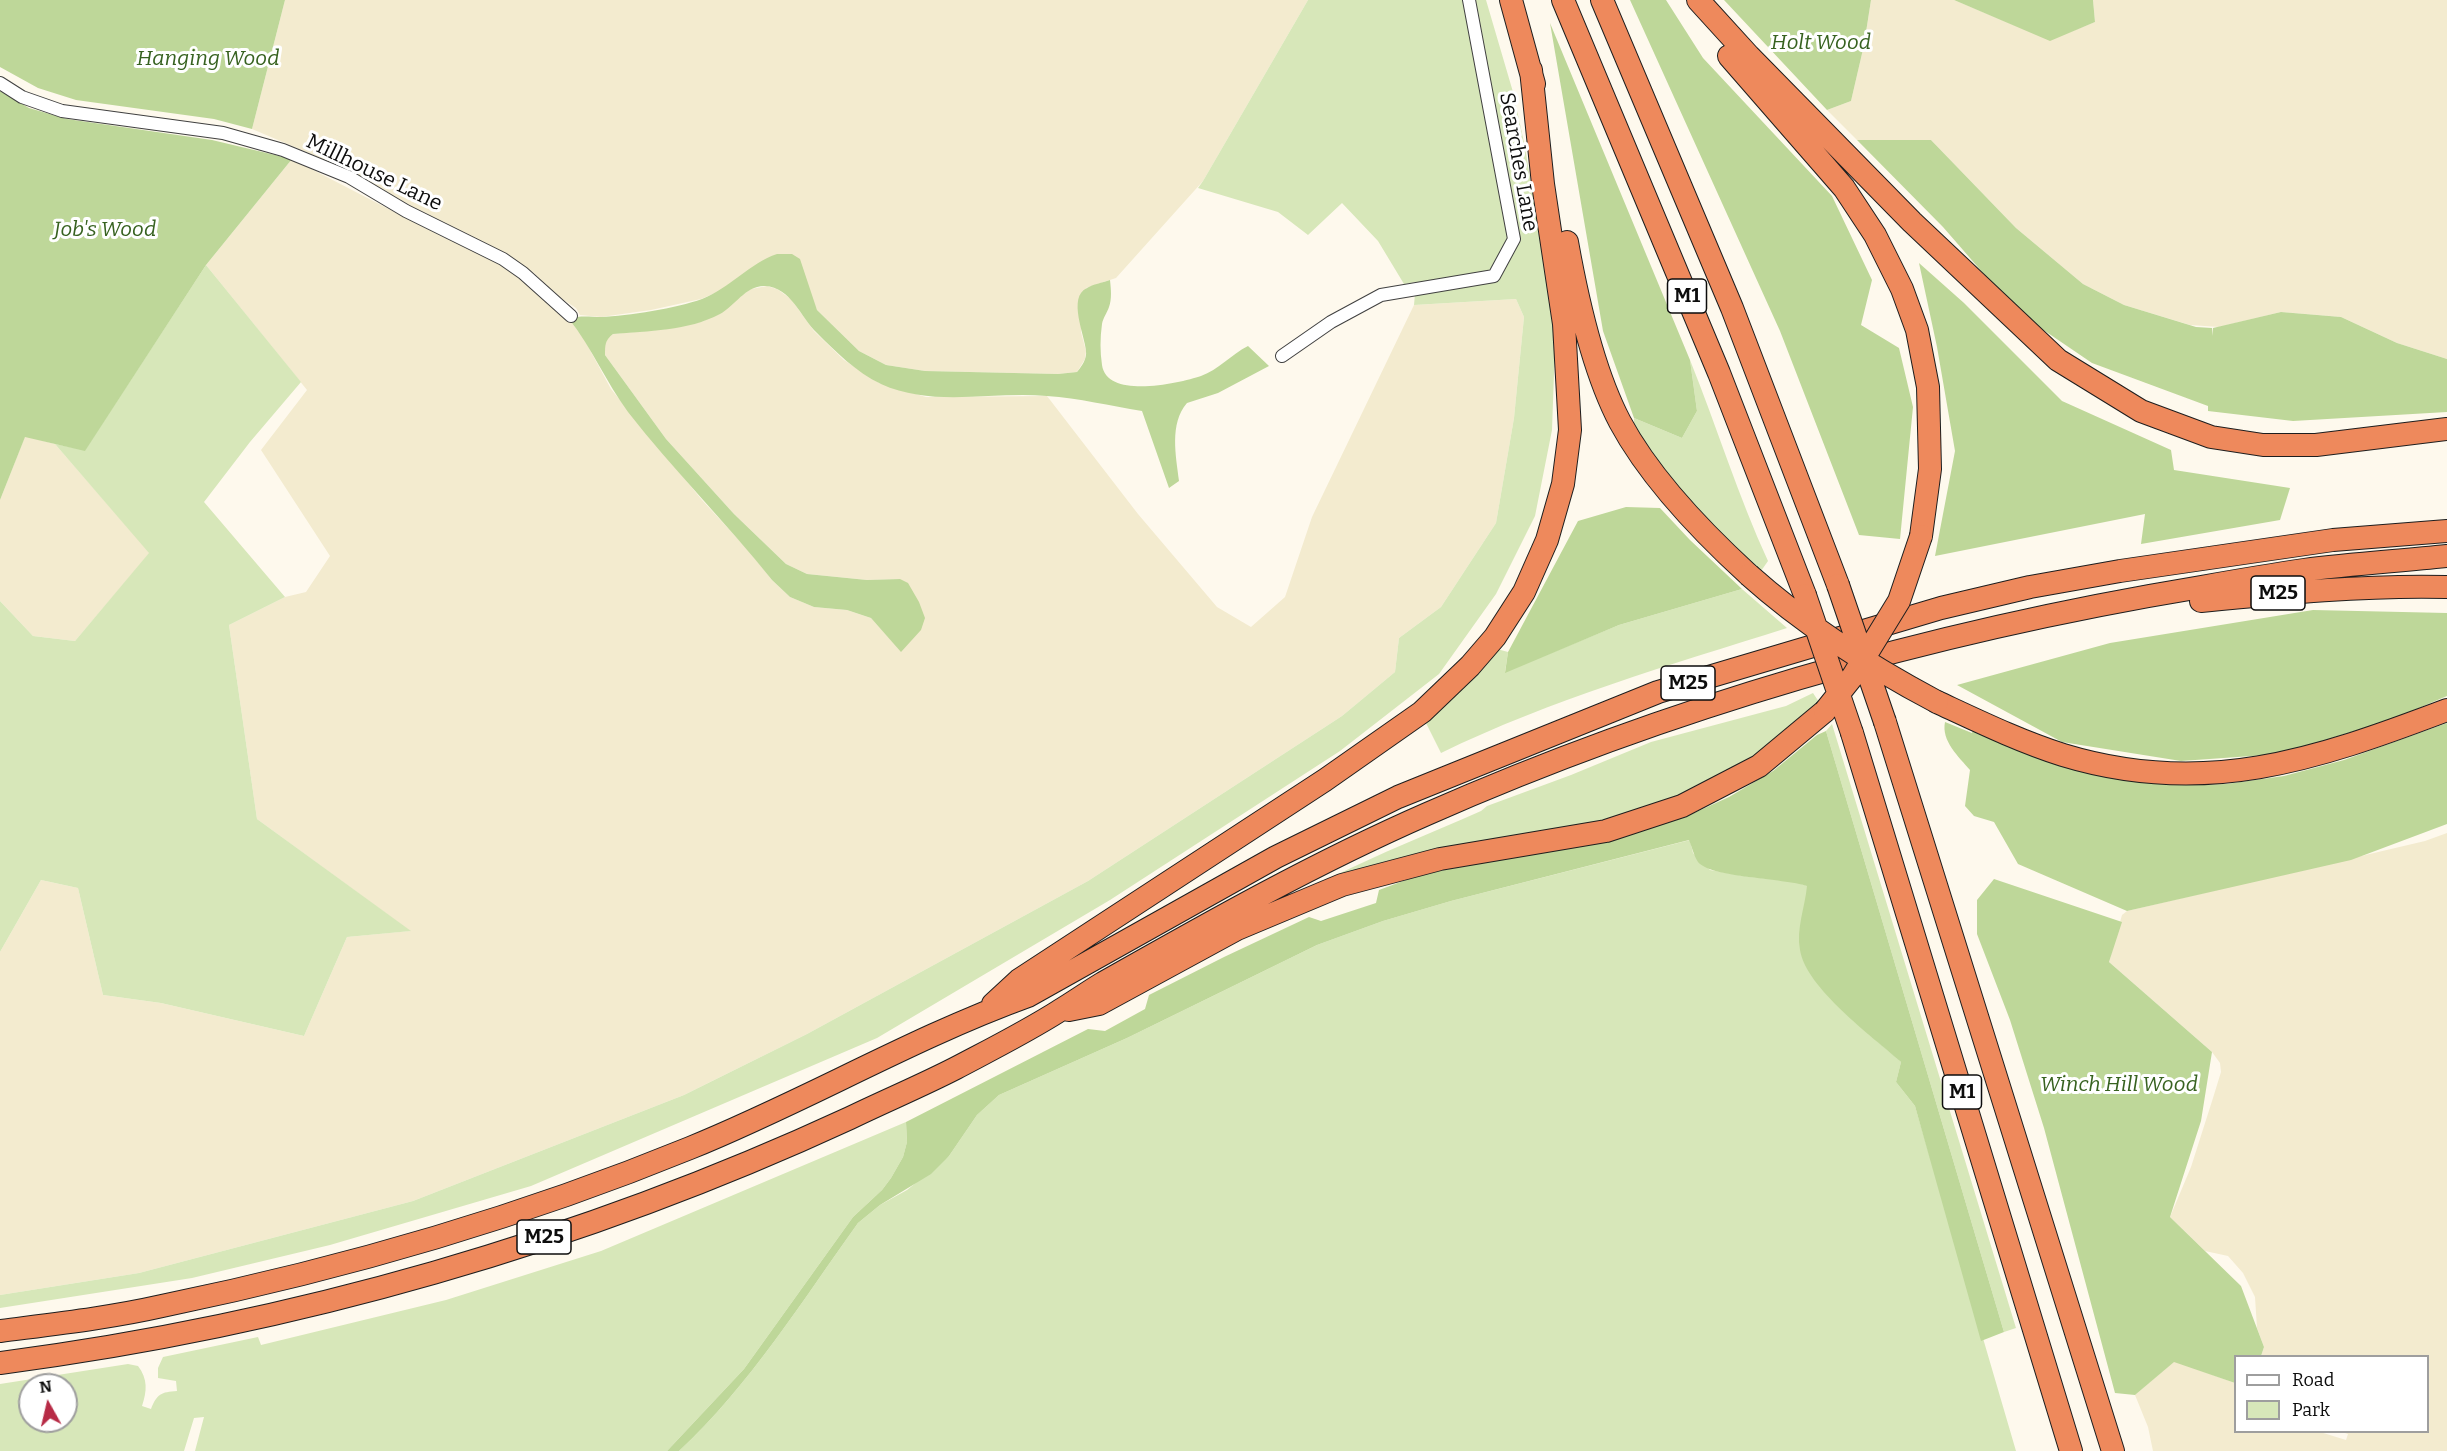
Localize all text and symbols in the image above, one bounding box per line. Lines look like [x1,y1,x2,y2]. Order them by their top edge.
park label: Holt Wood [1771,30,1871,56]
park label: Hanging Wood [136,46,280,72]
street label: Searches Lane [1493,90,1543,234]
street label: Millhouse Lane [302,129,446,217]
park label: Job's Wood [54,217,156,243]
road number: M1 [1668,279,1706,313]
road number: M25 [2251,576,2305,610]
road number: M25 [1661,666,1715,700]
park label: Winch Hill Wood [2040,1072,2198,1098]
road number: M1 [1942,1075,1982,1109]
road number: M25 [517,1220,571,1254]
legend [2234,1355,2429,1433]
text: Road [2292,1369,2334,1391]
north arrow [18,1373,78,1433]
text: N [38,1376,53,1397]
text: Park [2292,1399,2330,1421]

